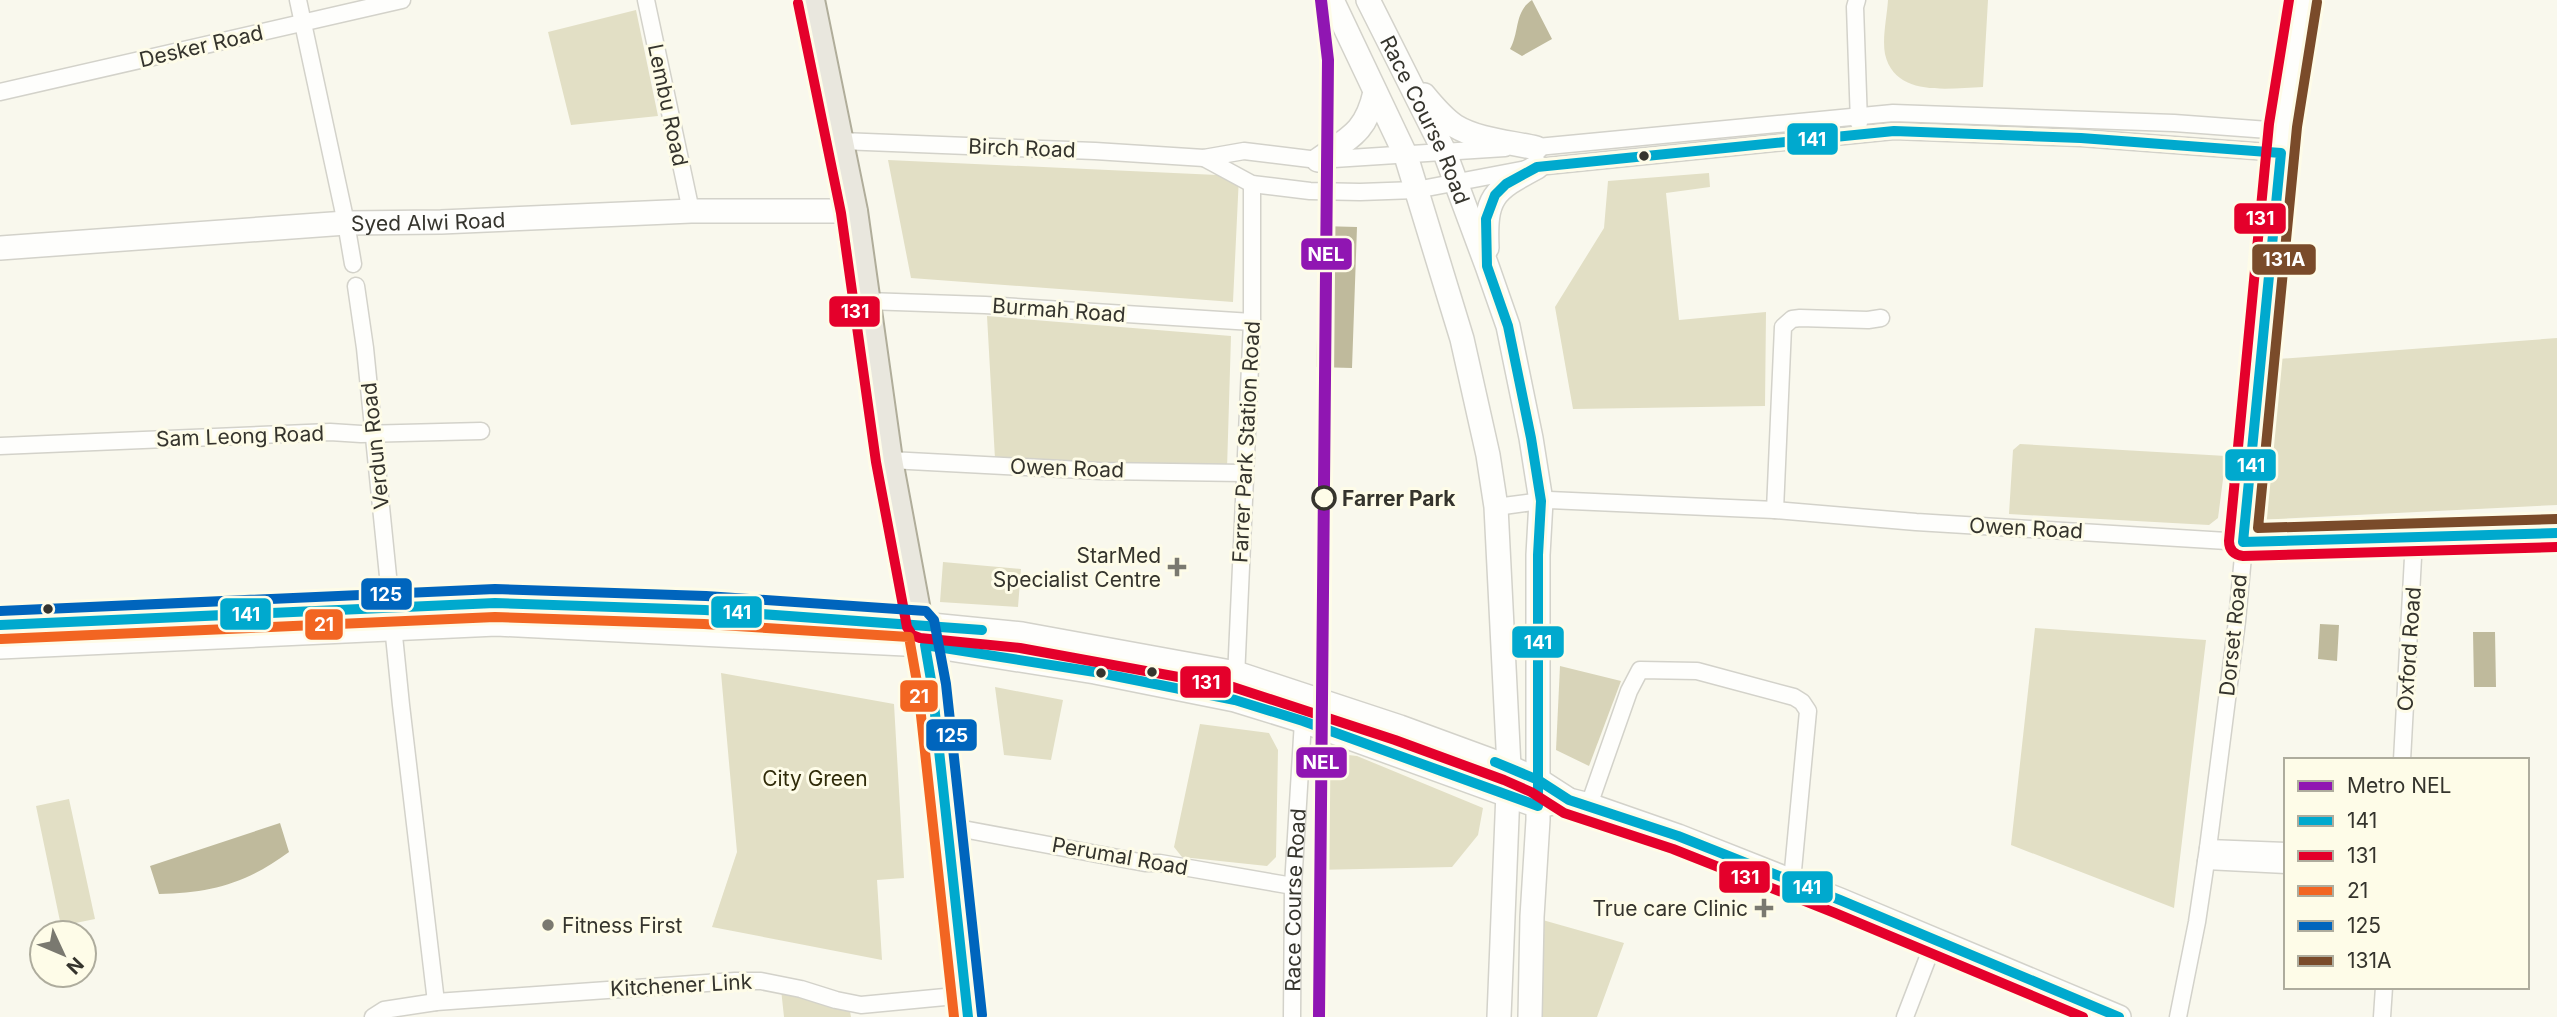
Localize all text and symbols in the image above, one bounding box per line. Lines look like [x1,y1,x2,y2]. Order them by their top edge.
street label: Desker Road [137,20,265,72]
street label: Race Course Road [1375,31,1475,208]
street label: Lembu Road [643,42,693,168]
line badge: 141 [1786,122,1839,156]
text: 141 [1798,128,1826,151]
street label: Birch Road [968,134,1076,162]
unlabelled marker [1637,149,1651,163]
line badge: 131 [2233,202,2287,235]
street label: Syed Alwi Road [351,207,506,235]
text: 131 [2246,207,2274,230]
line badge: NEL [1300,237,1353,271]
text: NEL [1308,243,1345,266]
line badge: 131A [2251,243,2317,276]
text: 131A [2263,248,2305,271]
street label: Burmah Road [992,293,1126,327]
line badge: 131 [828,295,881,328]
text: 131 [841,300,869,323]
street label: Farrer Park Station Road [1227,320,1265,564]
street label: Verdun Road [356,381,394,511]
street label: Sam Leong Road [156,421,324,451]
line badge: 141 [2224,448,2277,482]
street label: Owen Road [1010,454,1124,482]
text: 141 [2237,454,2265,477]
marker: Farrer Park [1312,486,1336,510]
place label: Farrer Park [1342,486,1456,511]
street label: Owen Road [1968,513,2084,543]
place label: StarMed Specialist Centre [993,543,1161,592]
marker: StarMed Specialist Centre [1167,557,1187,577]
street label: Dorset Road [2214,573,2252,697]
line badge: 125 [360,577,413,611]
text: 125 [370,583,402,606]
street label: Oxford Road [2392,586,2426,712]
line badge: 141 [710,595,763,629]
line badge: 141 [219,597,272,631]
text: 141 [723,601,751,624]
unlabelled marker [41,602,55,616]
text: 141 [232,603,260,626]
line badge: 21 [304,608,344,641]
text: 21 [314,613,334,636]
line badge: 141 [1511,625,1565,659]
text: 141 [1524,631,1552,654]
unlabelled marker [1145,665,1159,679]
line badge: 131 [1179,665,1232,699]
unlabelled marker [1094,666,1108,680]
text: 131 [1192,671,1220,694]
line badge: 21 [899,679,939,713]
text: 21 [909,685,929,708]
line badge: 125 [925,718,978,752]
text: 125 [936,724,968,747]
line badge: NEL [1295,746,1348,779]
text: NEL [1303,751,1340,774]
legend [2284,758,2529,989]
park label: City Green [762,766,868,791]
text: Metro NEL [2347,773,2451,798]
street label: Race Course Road [1280,808,1310,992]
text: 141 [2347,808,2377,833]
street label: Perumal Road [1050,832,1190,880]
text: 131 [2347,843,2377,868]
line badge: 131 [1718,860,1771,894]
text: 131 [1731,866,1759,889]
line badge: 141 [1781,870,1834,904]
text: 141 [1793,876,1821,899]
text: 21 [2347,878,2368,903]
place label: True care Clinic [1592,896,1748,921]
marker: True care Clinic [1754,898,1774,918]
place label: Fitness First [562,913,683,938]
text: 125 [2347,913,2381,938]
marker: Fitness First [540,917,556,933]
north arrow [28,919,98,989]
text: 131A [2347,948,2392,973]
text: N [62,952,88,979]
street label: Kitchener Link [609,969,753,1001]

